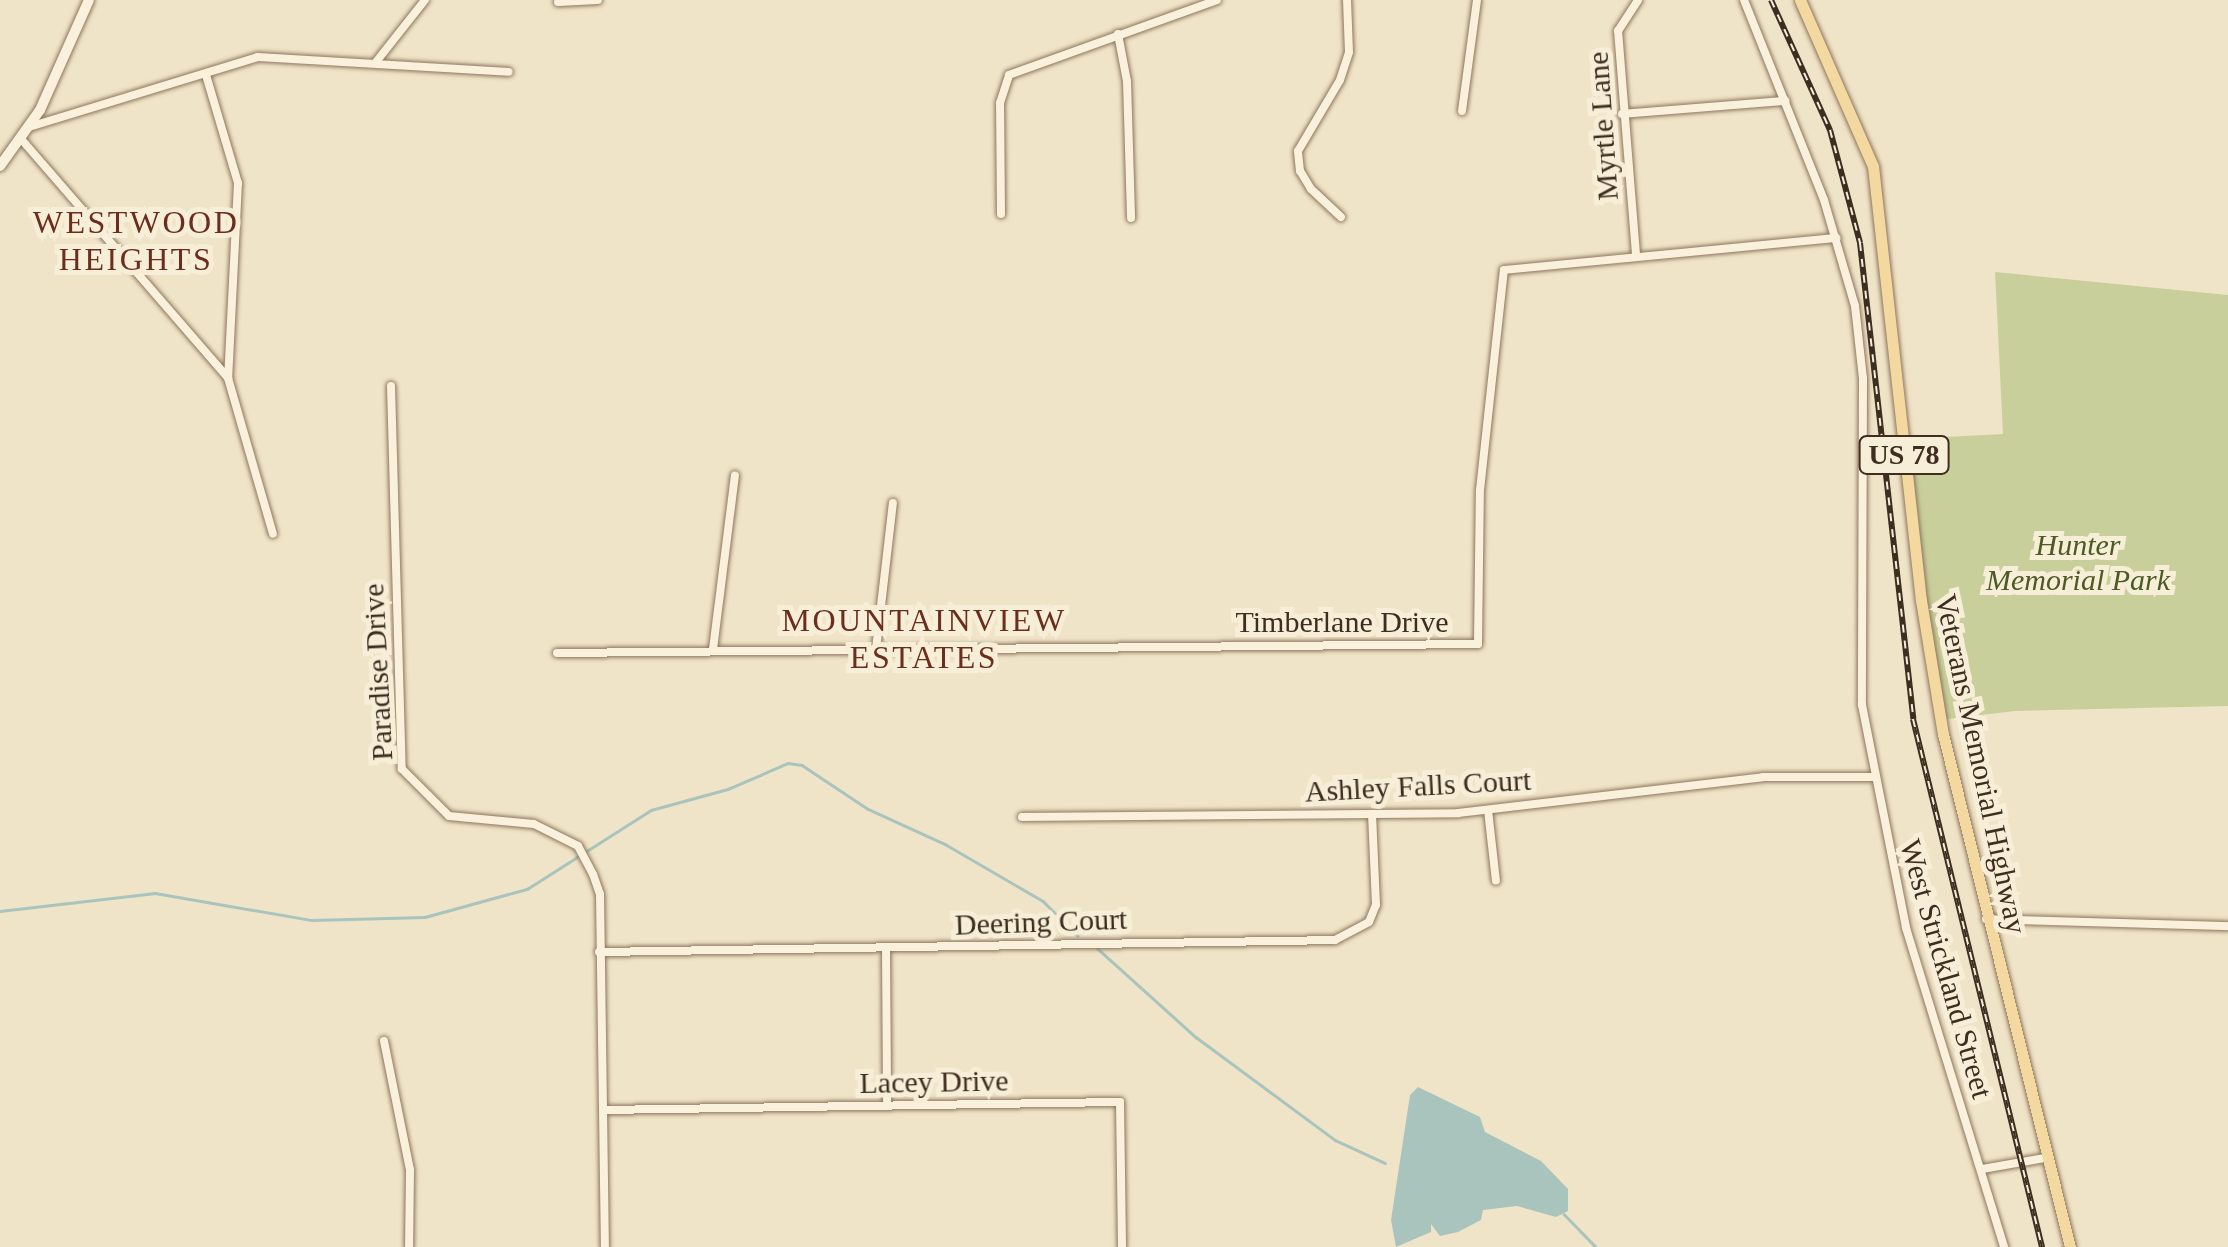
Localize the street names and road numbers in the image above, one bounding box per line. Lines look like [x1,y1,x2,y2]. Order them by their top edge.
street label: Myrtle Lane [1580,50,1626,202]
road number: US 78 [1856,432,1952,478]
street label: Paradise Drive [355,582,401,762]
street label: Veterans Memorial Highway [1927,591,2035,937]
street label: Timberlane Drive [1235,604,1449,640]
street label: Ashley Falls Court [1304,762,1532,810]
street label: West Strickland Street [1892,835,2000,1103]
street label: Deering Court [954,901,1128,943]
street label: Lacey Drive [859,1063,1009,1101]

